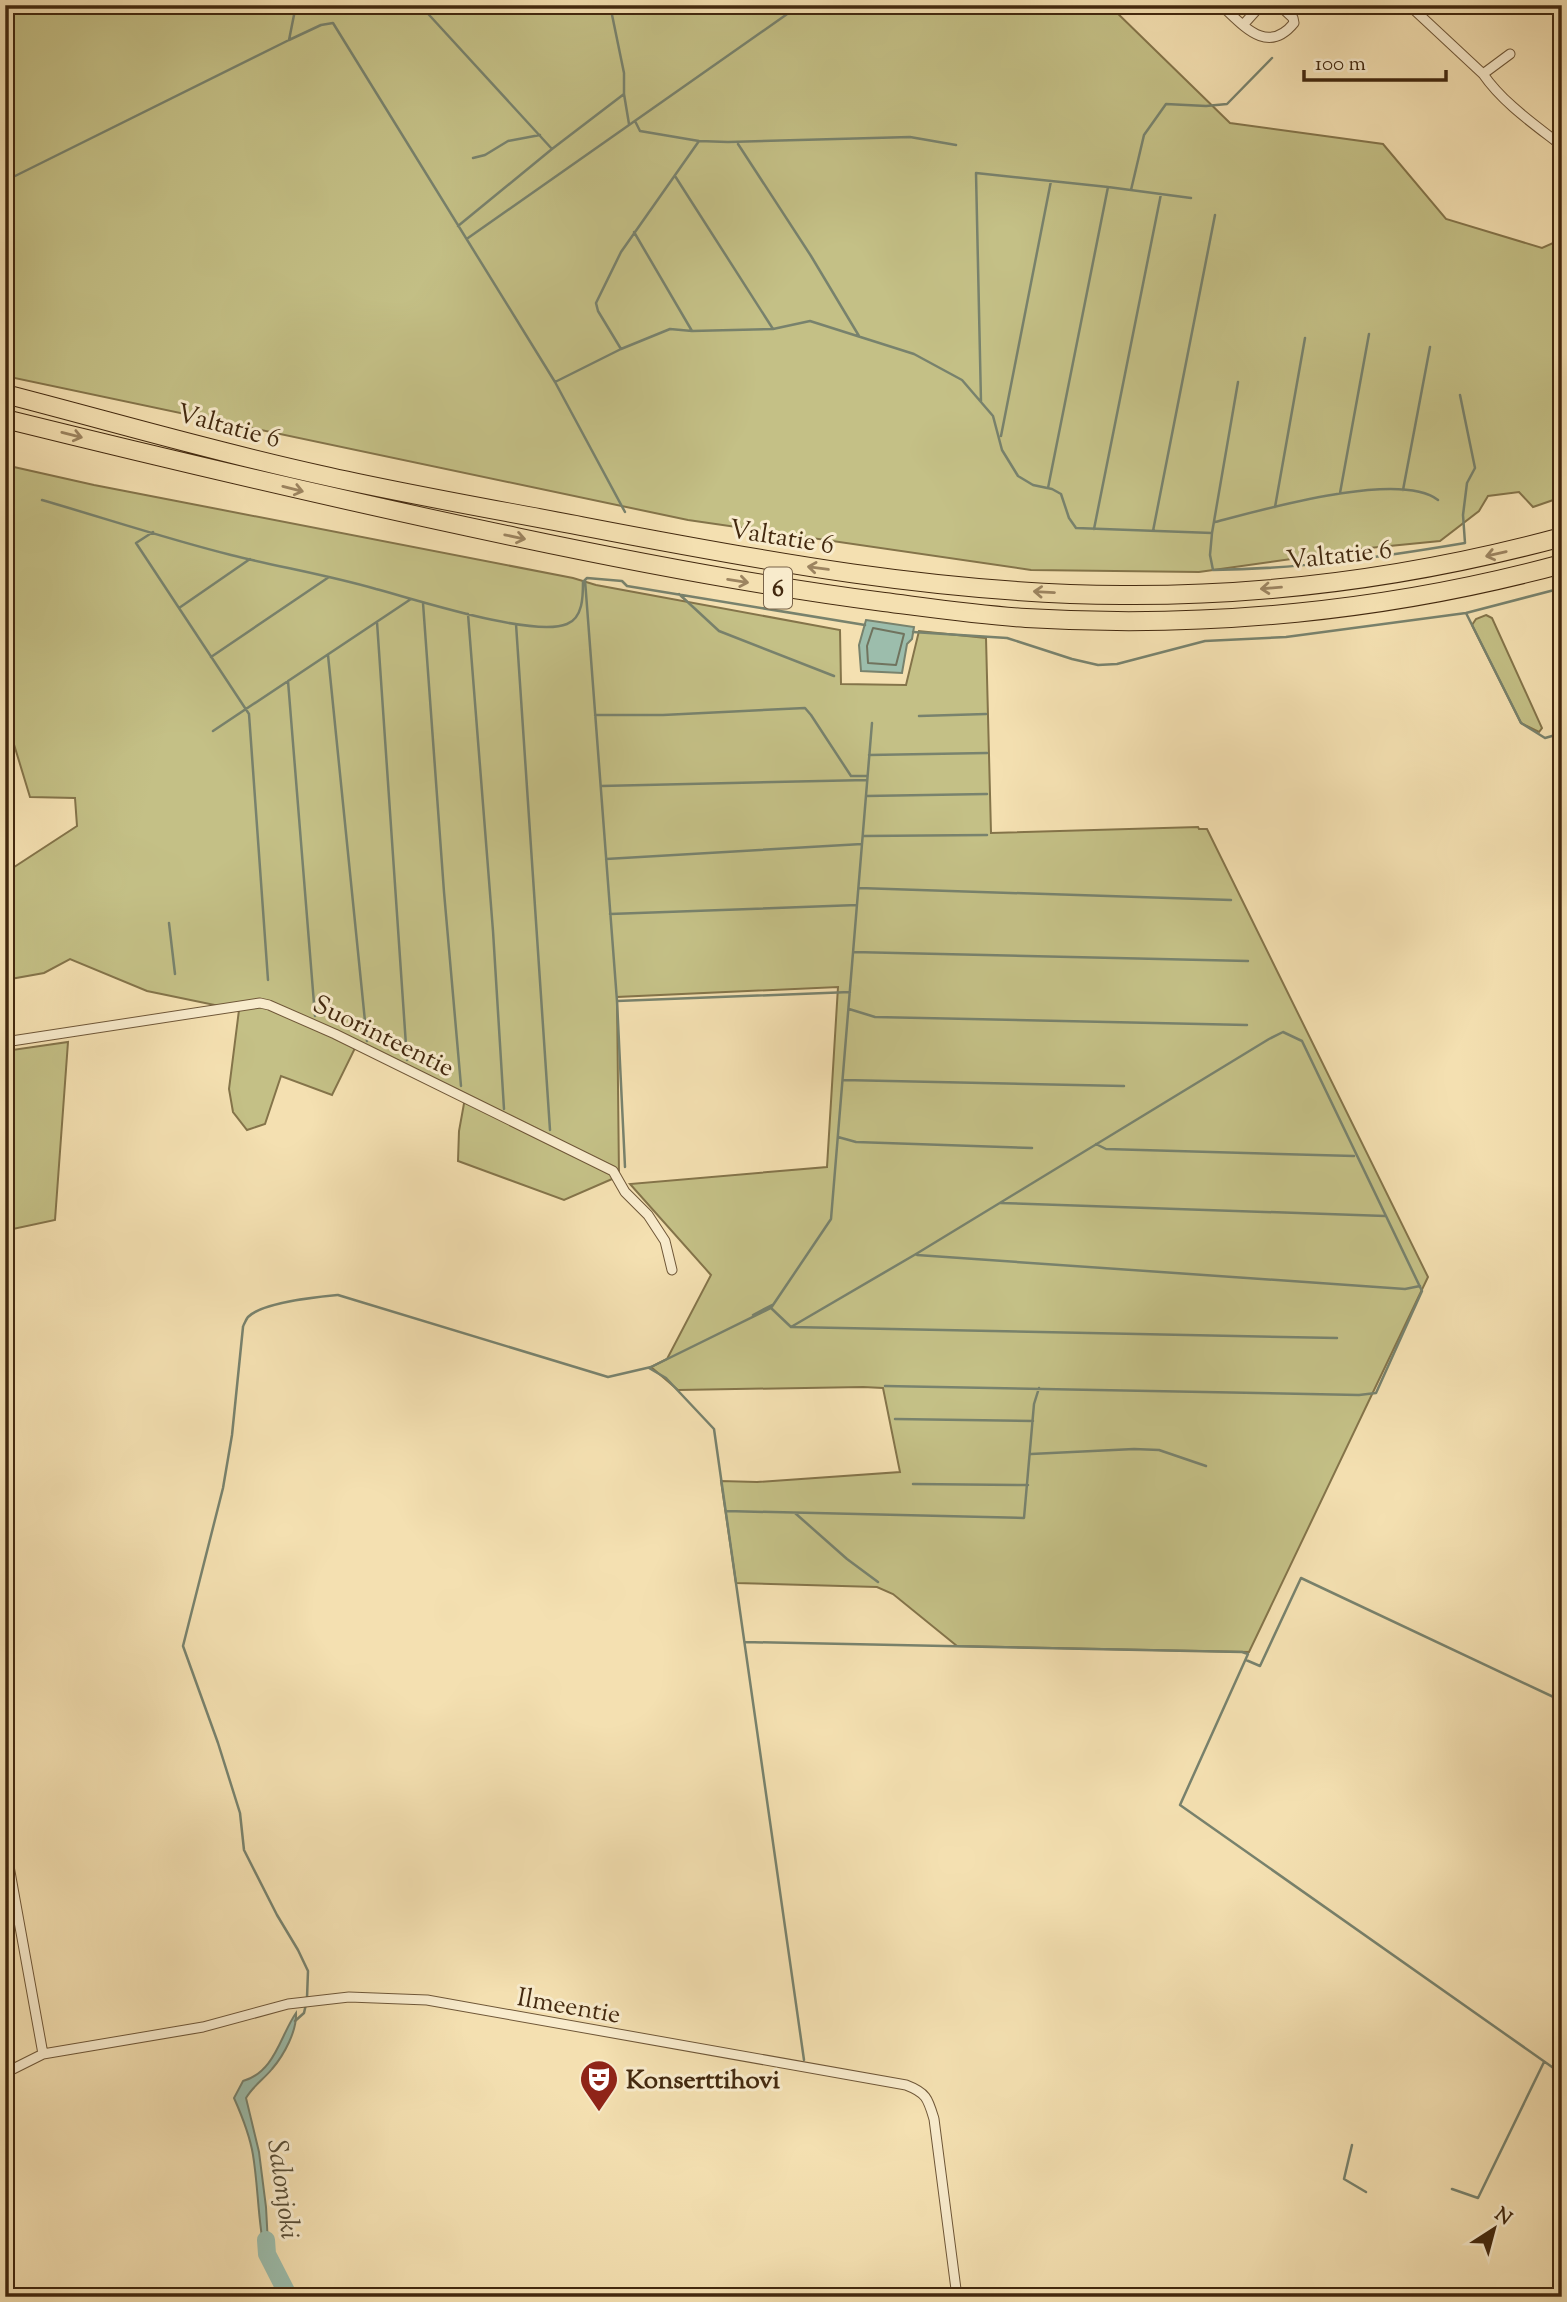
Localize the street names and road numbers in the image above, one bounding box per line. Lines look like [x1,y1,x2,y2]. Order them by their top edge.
street label: Valtatie 6 [172,396,284,459]
street label: Valtatie 6 [726,512,837,565]
street label: Valtatie 6 [1285,533,1394,580]
road number: 6 [764,568,792,608]
street label: Suorinteentie [306,987,460,1088]
street label: Ilmeentie [514,1980,623,2035]

